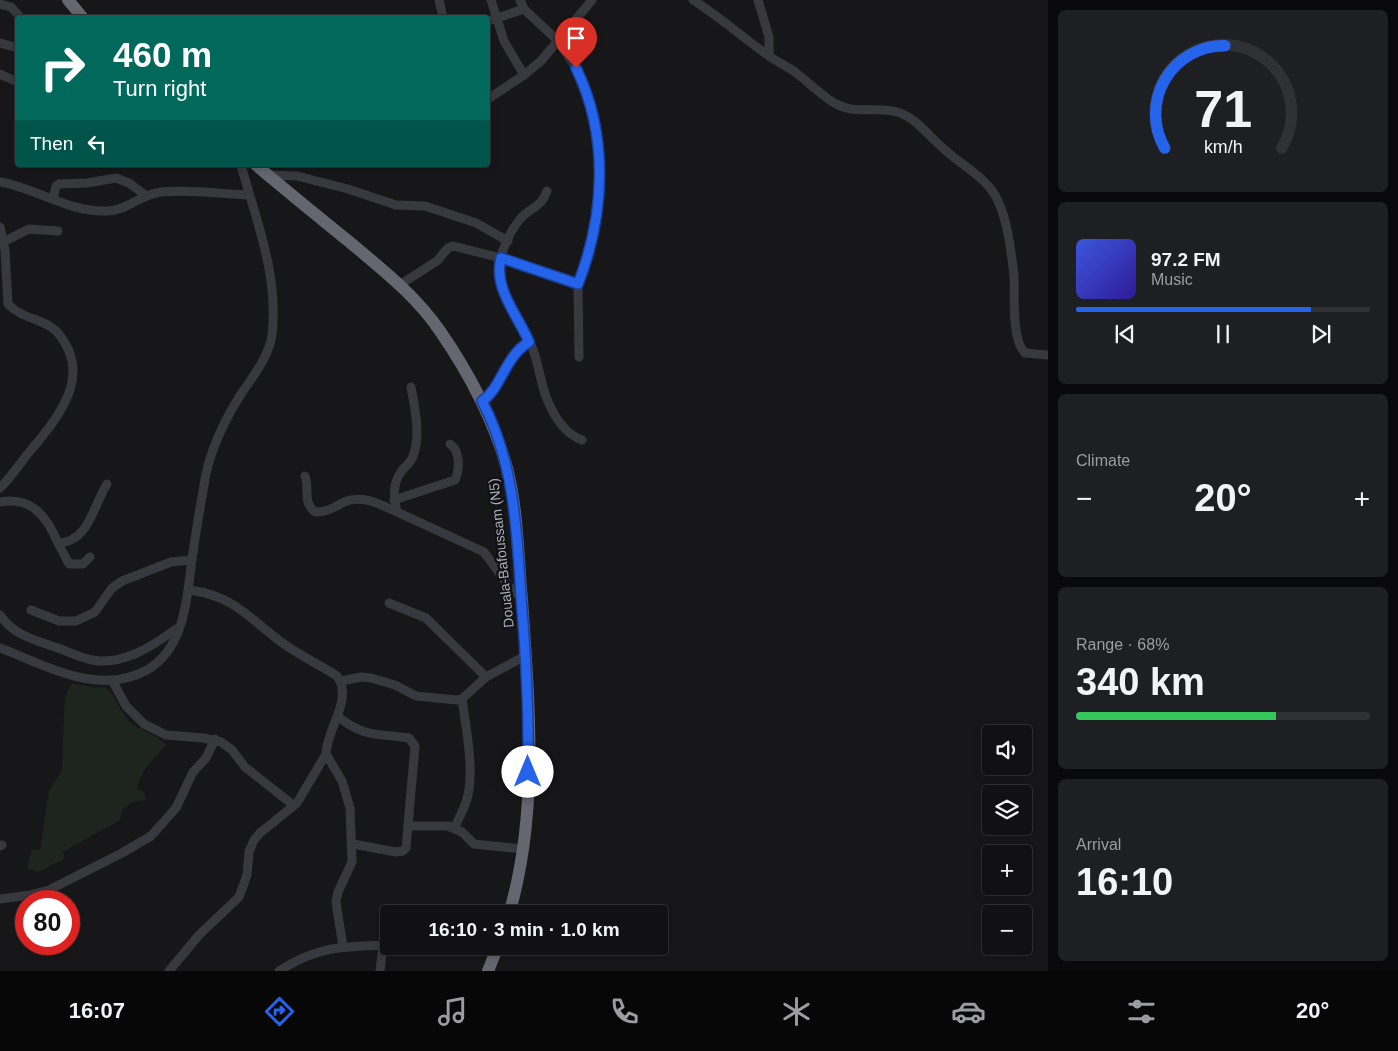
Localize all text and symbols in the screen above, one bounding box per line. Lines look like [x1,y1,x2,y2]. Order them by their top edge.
pin [555,17,597,68]
icon: arrive [562,24,590,52]
icon: right [30,35,95,100]
text: 460 m [113,35,212,74]
text: Turn right [113,76,206,101]
text: 71 [1194,80,1252,138]
icon: left [83,130,111,158]
text: Then [30,133,73,154]
text: km/h [1204,137,1242,157]
text: 97.2 FM [1151,249,1221,270]
text: Music [1151,271,1193,288]
icon: previous [1111,320,1139,348]
icon: pause [1209,320,1237,348]
icon: next [1307,320,1335,348]
text: Climate [1076,452,1130,469]
street label: Douala-Bafoussam (N5) [485,477,517,629]
text: 20° [1194,477,1252,519]
text: − [1076,483,1092,514]
text: + [1354,483,1370,514]
text: Range · 68% [1076,636,1169,653]
text: 340 km [1076,661,1205,703]
map controls [982,725,1032,955]
button: sound [982,725,1032,775]
position arrow [501,745,553,797]
button: layers [982,785,1032,835]
text: Arrival [1076,836,1121,853]
button: + [982,845,1032,895]
text: 16:10 [1076,861,1173,903]
speed limit sign: 80 [15,890,80,955]
button: − [982,905,1032,955]
text: 16:10 · 3 min · 1.0 km [428,919,620,940]
icon: directions [262,994,297,1029]
icon: music [435,994,470,1029]
icon: phone [607,994,642,1029]
icon: climate [779,994,814,1029]
icon: car [951,994,986,1029]
icon: filters [1124,994,1159,1029]
text: 16:07 [69,998,125,1023]
text: 20° [1296,998,1329,1023]

